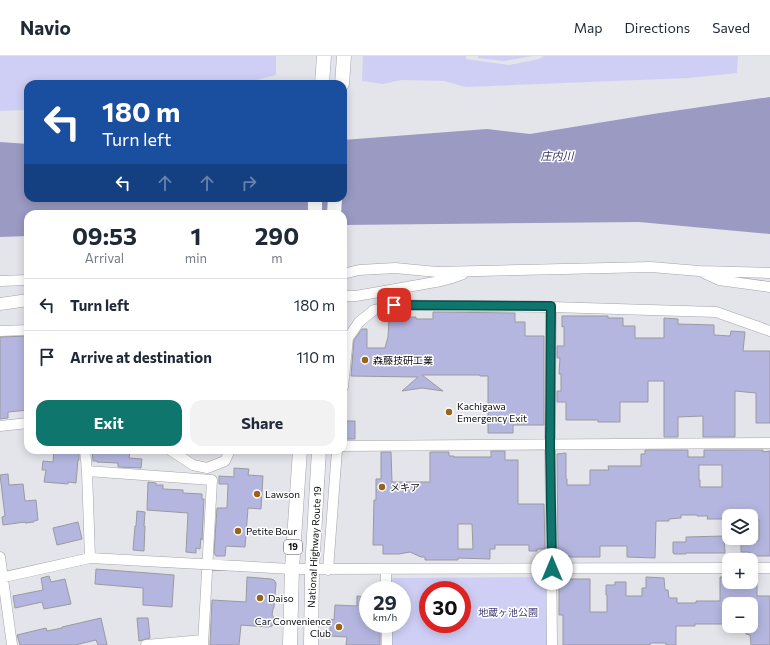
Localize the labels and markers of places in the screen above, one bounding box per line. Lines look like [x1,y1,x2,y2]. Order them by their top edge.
pin [377,288,411,322]
place label: 森藤技研工業 [373,354,433,366]
marker: 森藤技研工業 [360,355,370,365]
place label: Kachigawa Emergency Exit [457,400,527,424]
marker: Kachigawa Emergency Exit [444,407,454,417]
place label: メキア [390,481,420,493]
marker: メキア [377,482,387,492]
place label: Lawson [265,488,300,500]
marker: Lawson [252,489,262,499]
place label: Petite Bour [246,525,297,537]
marker: Petite Bour [233,526,243,536]
place label: Daiso [268,592,294,604]
marker: Daiso [255,593,265,603]
place label: Car Convenience Club [255,615,331,639]
marker: Car Convenience Club [334,622,344,632]

